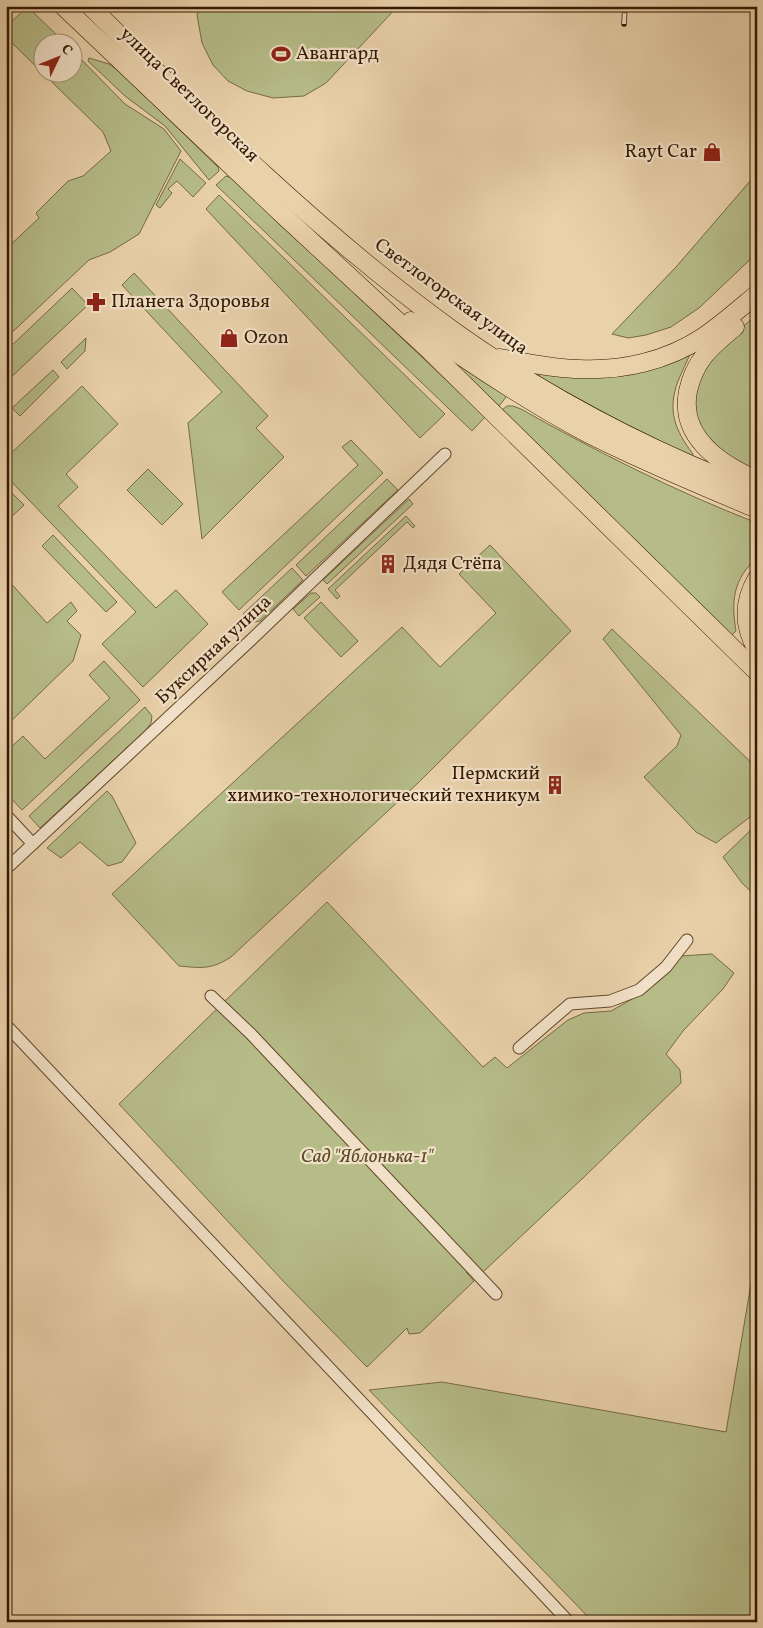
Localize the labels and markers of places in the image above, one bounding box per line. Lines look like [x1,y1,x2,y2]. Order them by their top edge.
place label: Авангард [296,41,379,67]
sports icon: Авангард [270,43,292,65]
place label: Rayt Car [625,139,697,165]
shop icon: Rayt Car [701,141,723,163]
place label: Планета Здоровья [111,289,270,315]
pharmacy icon: Планета Здоровья [85,291,107,313]
place label: Ozon [244,325,289,351]
shop icon: Ozon [218,327,240,349]
place label: Дядя Стёпа [403,551,502,577]
building icon: Дядя Стёпа [377,553,399,575]
place label: Пермский химико-технологический техникум [227,761,540,809]
building icon: Пермский химико-технологический техникум [544,774,566,796]

